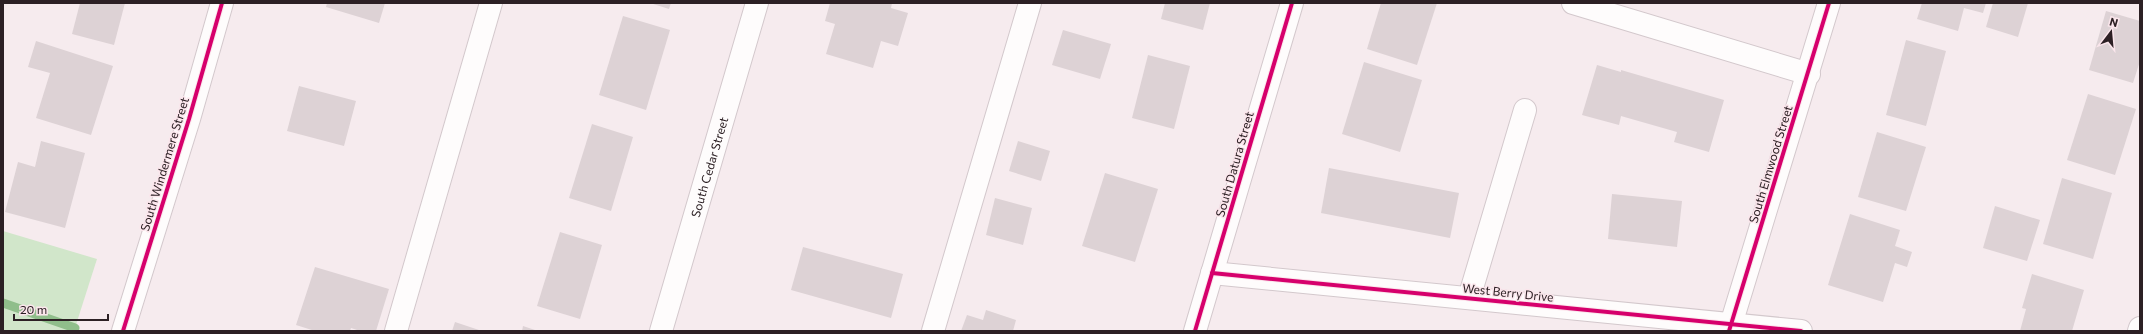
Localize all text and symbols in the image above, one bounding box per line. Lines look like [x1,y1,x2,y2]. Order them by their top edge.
north arrow [2091,12,2131,52]
text: N [2108,15,2120,29]
street label: South Windermere Street [137,95,191,233]
street label: South Elmwood Street [1745,103,1795,225]
street label: South Datura Street [1212,110,1256,218]
street label: South Cedar Street [688,115,730,219]
street label: West Berry Drive [1462,280,1554,304]
scale bar [14,296,108,322]
text: 20 m [20,302,47,316]

